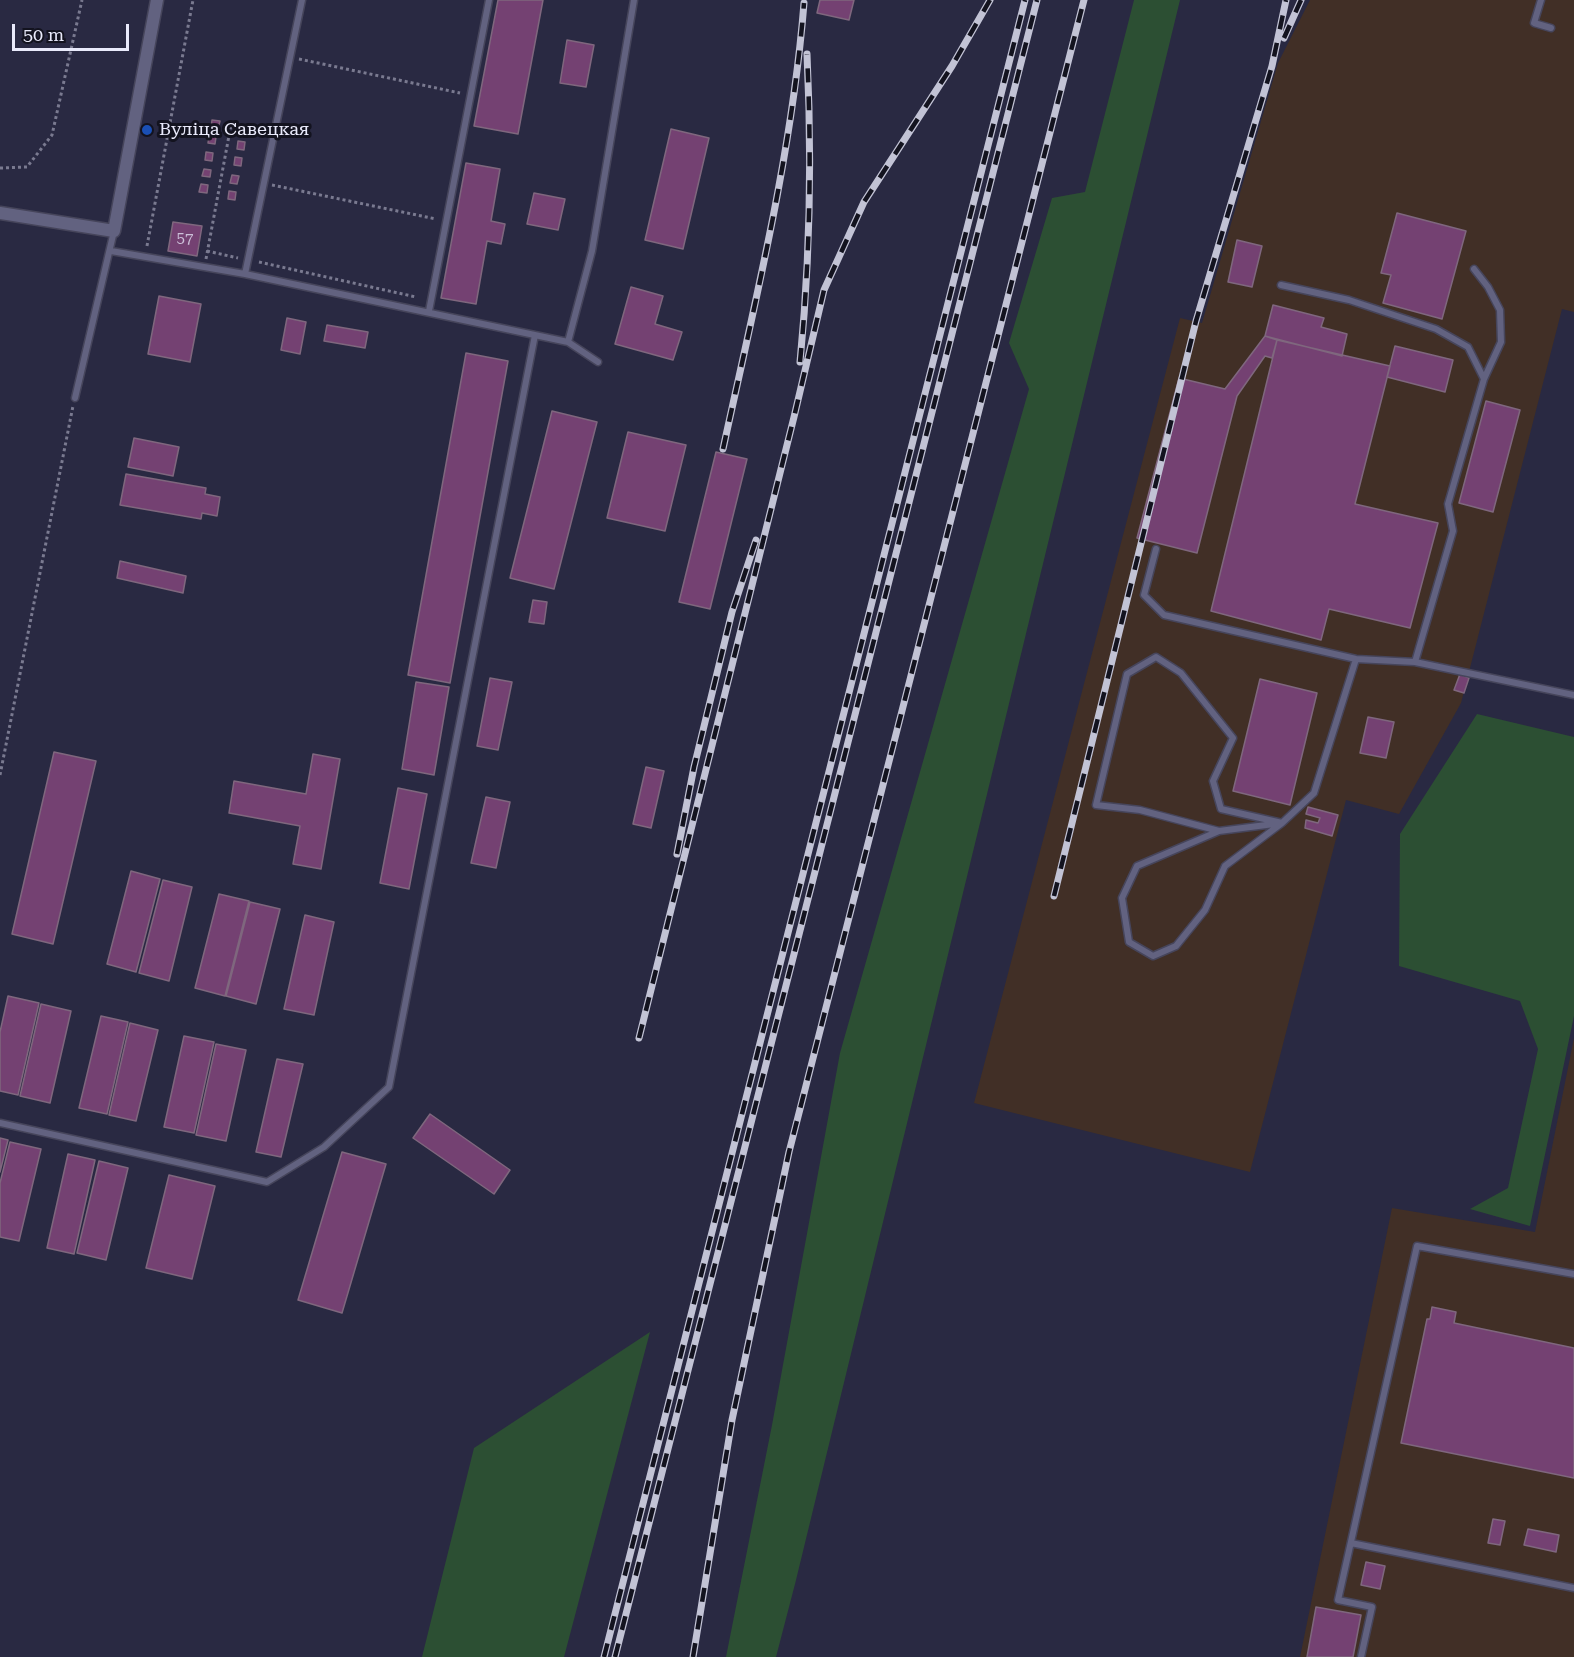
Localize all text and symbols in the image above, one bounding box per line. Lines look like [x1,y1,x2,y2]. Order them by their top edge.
scale bar [15,12,132,50]
text: 50 m [23,24,64,45]
place label: Вуліца Савецкая [159,119,309,141]
marker: Вуліца Савецкая [140,123,154,137]
house number: 57 [177,230,193,248]

